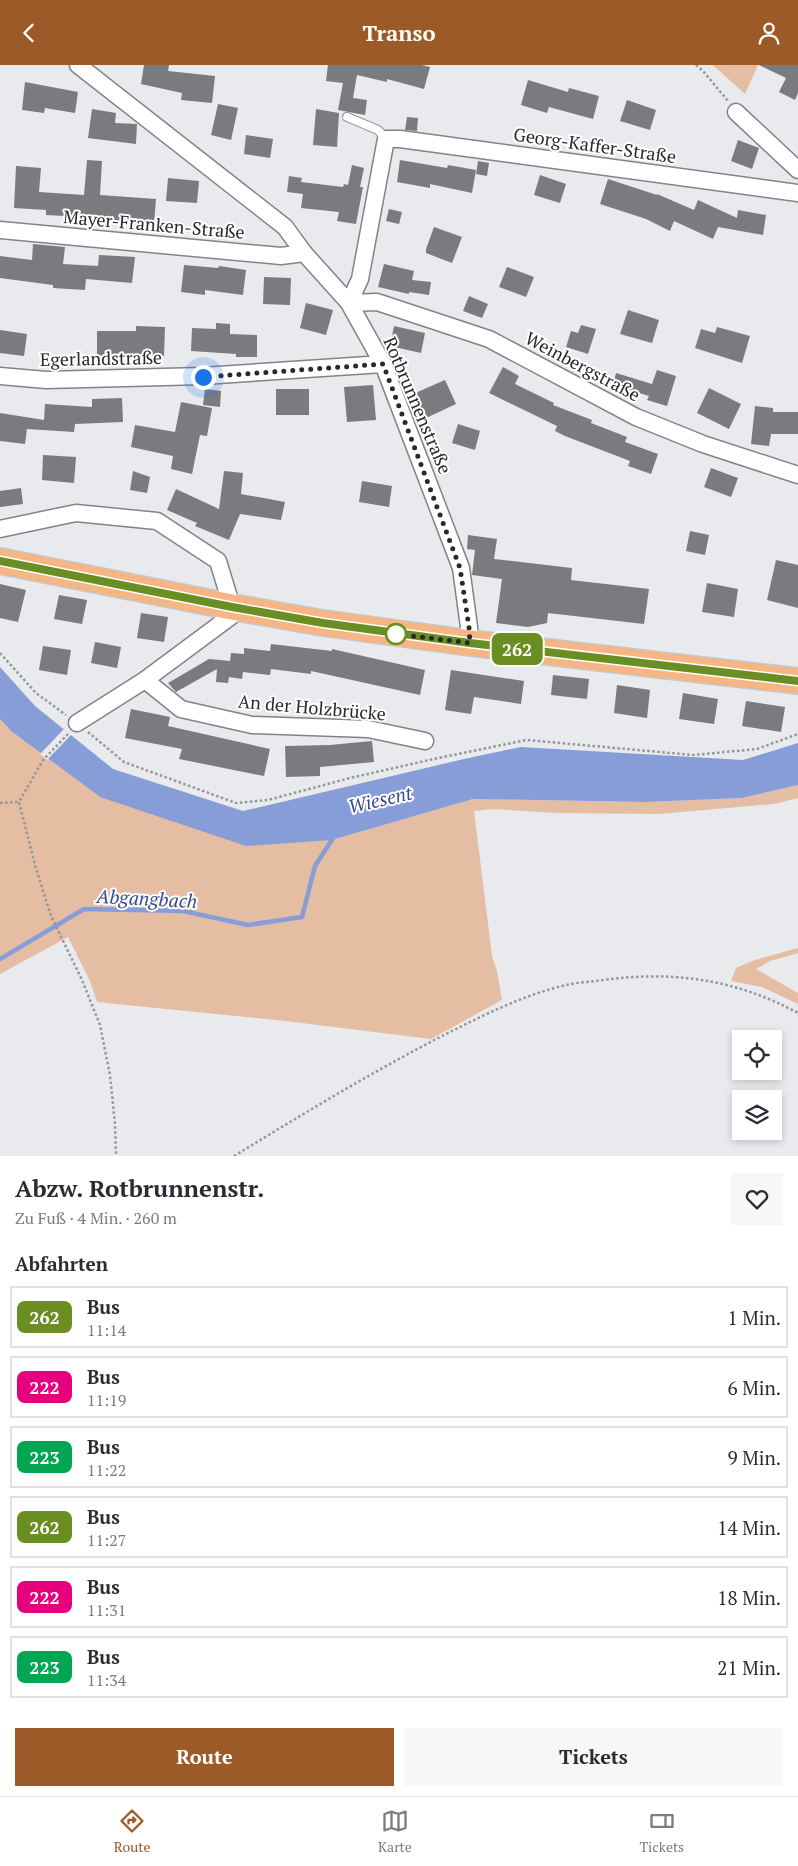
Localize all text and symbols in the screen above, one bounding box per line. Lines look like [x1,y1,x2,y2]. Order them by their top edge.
text: Transo [363,18,435,47]
icon: back [15,19,43,47]
icon: person [755,19,783,47]
street label: Georg-Kaffer-Straße [512,122,678,168]
street label: Mayer-Franken-Straße [62,204,246,244]
street label: Weinbergstraße [521,326,645,406]
street label: Rotbrunnenstraße [378,333,458,477]
street label: Egerlandstraße [40,345,162,371]
your location [191,365,216,390]
unlabelled marker [385,623,407,645]
line badge: 262 [488,633,546,665]
text: 262 [502,637,532,661]
street label: An der Holzbrücke [237,689,387,725]
water label: Wiesent [346,779,415,818]
water label: Abgangbach [95,883,198,913]
map controls [732,1030,782,1140]
button: locate [732,1030,782,1080]
button: layers [732,1090,782,1140]
text: Abzw. Rotbrunnenstr. [15,1172,264,1204]
button: heart [731,1173,783,1225]
text: Zu Fuß · 4 Min. · 260 m [15,1207,177,1229]
text: Abfahrten [15,1251,108,1276]
text: Bus [87,1294,120,1319]
text: 262 [29,1305,60,1329]
text: 1 Min. [727,1305,781,1330]
text: 11:14 [87,1319,126,1341]
text: Bus [87,1364,120,1389]
text: 222 [29,1375,60,1399]
text: 6 Min. [727,1375,781,1400]
text: 11:19 [87,1389,126,1411]
text: Bus [87,1434,120,1459]
text: 223 [29,1445,60,1469]
text: 9 Min. [727,1445,781,1470]
text: 11:22 [87,1459,126,1481]
text: Bus [87,1504,120,1529]
text: 262 [29,1515,60,1539]
text: 14 Min. [717,1515,781,1540]
text: 11:27 [87,1529,126,1551]
text: Bus [87,1574,120,1599]
text: 222 [29,1585,60,1609]
text: 18 Min. [717,1585,781,1610]
text: 11:31 [87,1599,126,1621]
text: Bus [87,1644,120,1669]
text: 223 [29,1655,60,1679]
text: 21 Min. [717,1655,781,1680]
text: 11:34 [87,1669,126,1691]
button: Route [15,1728,394,1786]
button: Tickets [404,1728,783,1786]
tab: Route [114,1807,150,1856]
tab: Karte [378,1807,412,1856]
tab: Tickets [639,1807,684,1856]

